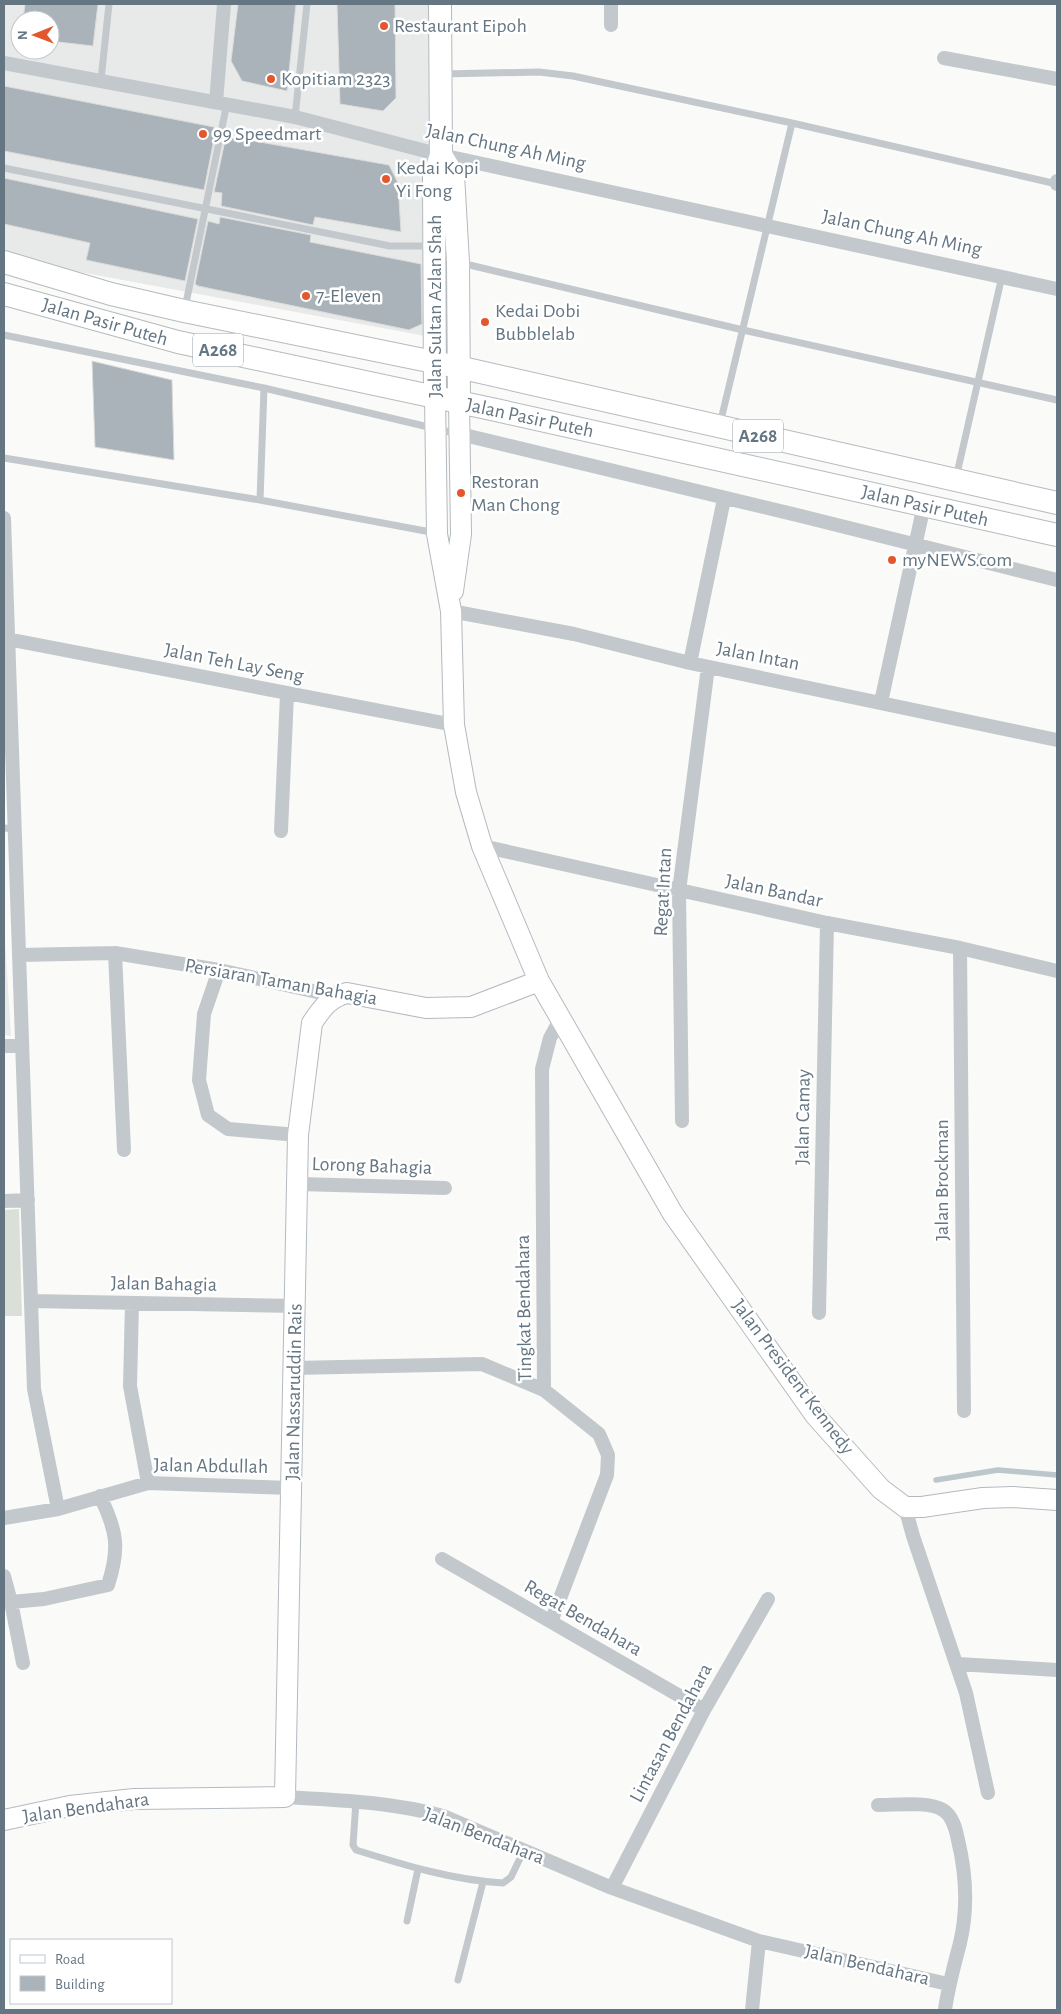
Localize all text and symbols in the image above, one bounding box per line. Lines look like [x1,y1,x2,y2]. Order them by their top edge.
north arrow [10,10,60,60]
place label: Restaurant Eipoh [394,16,527,36]
marker: Restaurant Eipoh [378,20,390,32]
text: N [16,30,30,40]
place label: Kopitiam 2323 [281,69,391,89]
marker: Kopitiam 2323 [265,73,277,85]
street label: Jalan Chung Ah Ming [424,120,588,174]
place label: 99 Speedmart [213,124,322,144]
marker: 99 Speedmart [197,128,209,140]
place label: Kedai Kopi Yi Fong [396,158,479,201]
marker: Kedai Kopi Yi Fong [380,173,392,185]
street label: Jalan Chung Ah Ming [820,206,984,260]
street label: Jalan Sultan Azlan Shah [425,215,445,397]
place label: 7-Eleven [316,286,381,306]
marker: 7-Eleven [300,290,312,302]
street label: Jalan Pasir Puteh [40,294,170,350]
place label: Kedai Dobi Bubblelab [495,301,580,344]
marker: Kedai Dobi Bubblelab [479,316,491,328]
road number: A268 [193,334,243,366]
street label: Jalan Pasir Puteh [464,395,596,441]
road number: A268 [733,420,783,452]
place label: Restoran Man Chong [471,472,560,515]
street label: Jalan Pasir Puteh [860,482,990,530]
marker: Restoran Man Chong [455,487,467,499]
place label: myNEWS.com [902,550,1012,570]
marker: myNEWS.com [886,554,898,566]
street label: Jalan Intan [715,638,801,674]
street label: Jalan Teh Lay Seng [163,640,306,686]
street label: Regat Intan [651,847,675,937]
street label: Jalan Bandar [724,871,825,911]
street label: Persiaran Taman Bahagia [183,955,379,1009]
street label: Jalan Camay [792,1069,814,1165]
street label: Jalan Brockman [932,1119,952,1241]
street label: Lorong Bahagia [311,1154,433,1178]
street label: Tingkat Bendahara [513,1234,535,1382]
street label: Jalan Bahagia [111,1273,217,1295]
street label: Jalan President Kennedy [728,1296,858,1459]
street label: Jalan Nassaruddin Rais [282,1303,306,1481]
street label: Jalan Abdullah [154,1455,268,1477]
street label: Regat Bendahara [521,1576,645,1660]
street label: Lintasan Bendahara [626,1660,716,1806]
street label: Jalan Bendahara [22,1789,150,1827]
street label: Jalan Bendahara [421,1804,547,1868]
legend [10,1939,172,2004]
street label: Jalan Bendahara [803,1941,931,1989]
text: Road [55,1952,85,1967]
text: Building [55,1977,105,1992]

